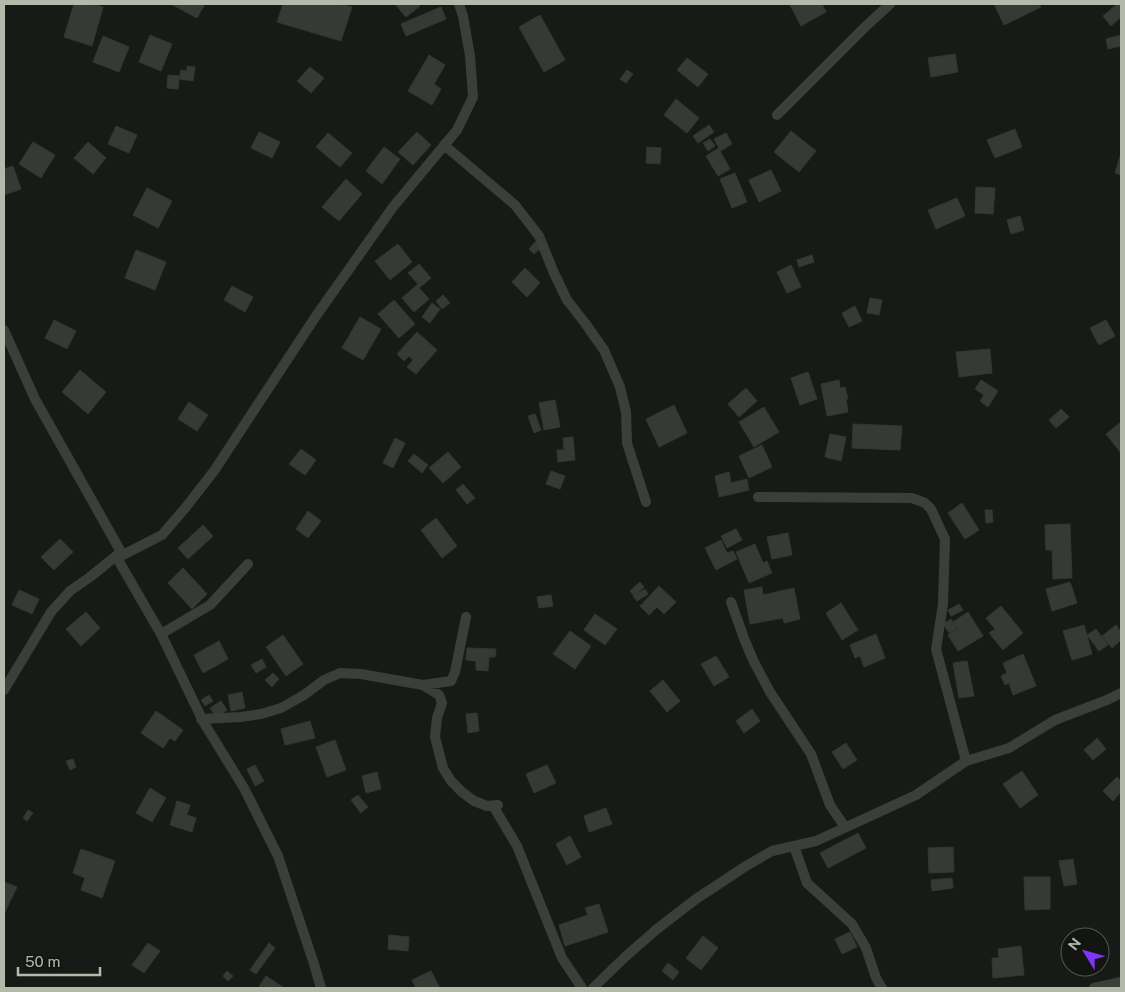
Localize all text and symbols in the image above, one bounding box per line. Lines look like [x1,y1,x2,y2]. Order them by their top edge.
north arrow [1060,927,1110,977]
text: N [1065,935,1084,953]
scale bar [18,944,100,976]
text: 50 m [25,953,60,970]

